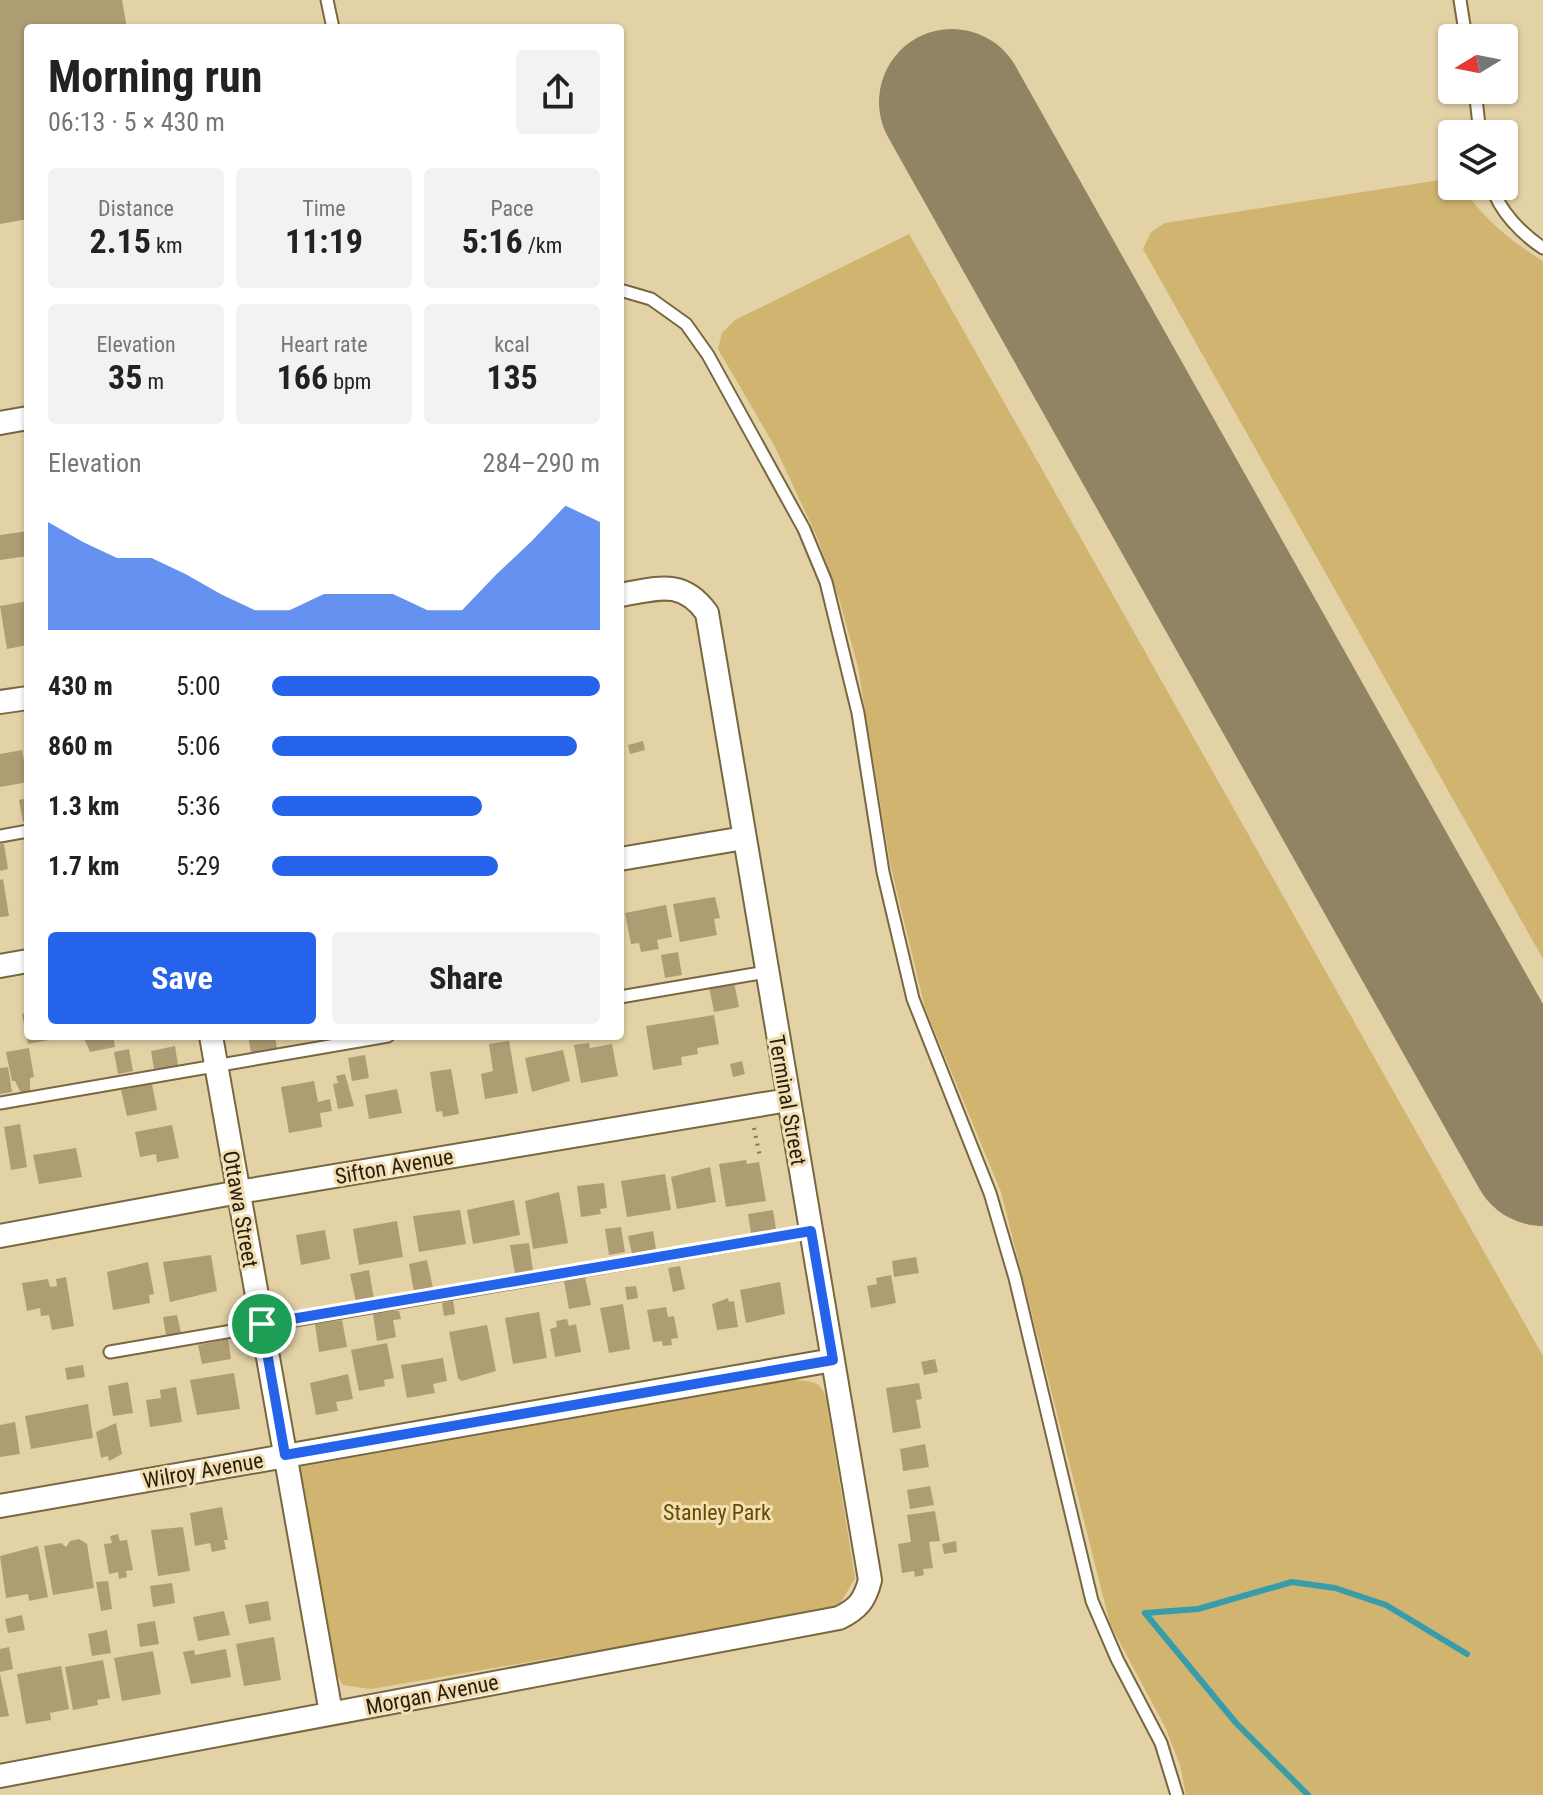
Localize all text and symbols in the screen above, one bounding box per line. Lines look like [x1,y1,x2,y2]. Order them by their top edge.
north arrow [1438,24,1518,104]
map controls [1438,24,1518,200]
button: share [516,50,600,134]
text: Morning run [48,51,262,103]
text: 06:13 · 5 × 430 m [48,107,225,137]
button: layers [1438,120,1518,200]
text: Distance [98,196,174,221]
text: Time [302,196,346,221]
text: Pace [490,196,534,221]
text: 2.15 [90,221,151,261]
text: 11:19 [285,221,363,261]
text: 5:16 [462,221,523,261]
text: km [151,233,182,258]
text: /km [523,233,562,258]
text: Elevation [96,332,176,357]
text: Heart rate [281,332,367,357]
text: kcal [494,332,530,357]
text: 35 [108,357,142,397]
text: 166 [277,357,328,397]
text: 135 [486,357,538,397]
text: m [142,369,164,394]
text: bpm [328,369,371,394]
text: Elevation [48,448,142,478]
text: 284–290 m [483,448,600,478]
text: 430 m [48,671,113,701]
text: 5:00 [176,671,221,701]
text: 860 m [48,731,113,761]
text: 5:06 [176,731,221,761]
text: 1.3 km [48,791,120,821]
text: 5:36 [176,791,221,821]
text: 1.7 km [48,851,120,881]
text: 5:29 [176,851,221,881]
button: Save [48,932,316,1024]
button: Share [332,932,600,1024]
street label: Terminal Street [764,1033,811,1167]
street label: Sifton Avenue [333,1144,455,1189]
street label: Ottawa Street [218,1149,263,1269]
pin [228,1290,296,1358]
icon: arrive [240,1302,284,1346]
street label: Wilroy Avenue [141,1448,265,1493]
park label: Stanley Park [663,1500,771,1525]
street label: Morgan Avenue [364,1669,501,1720]

